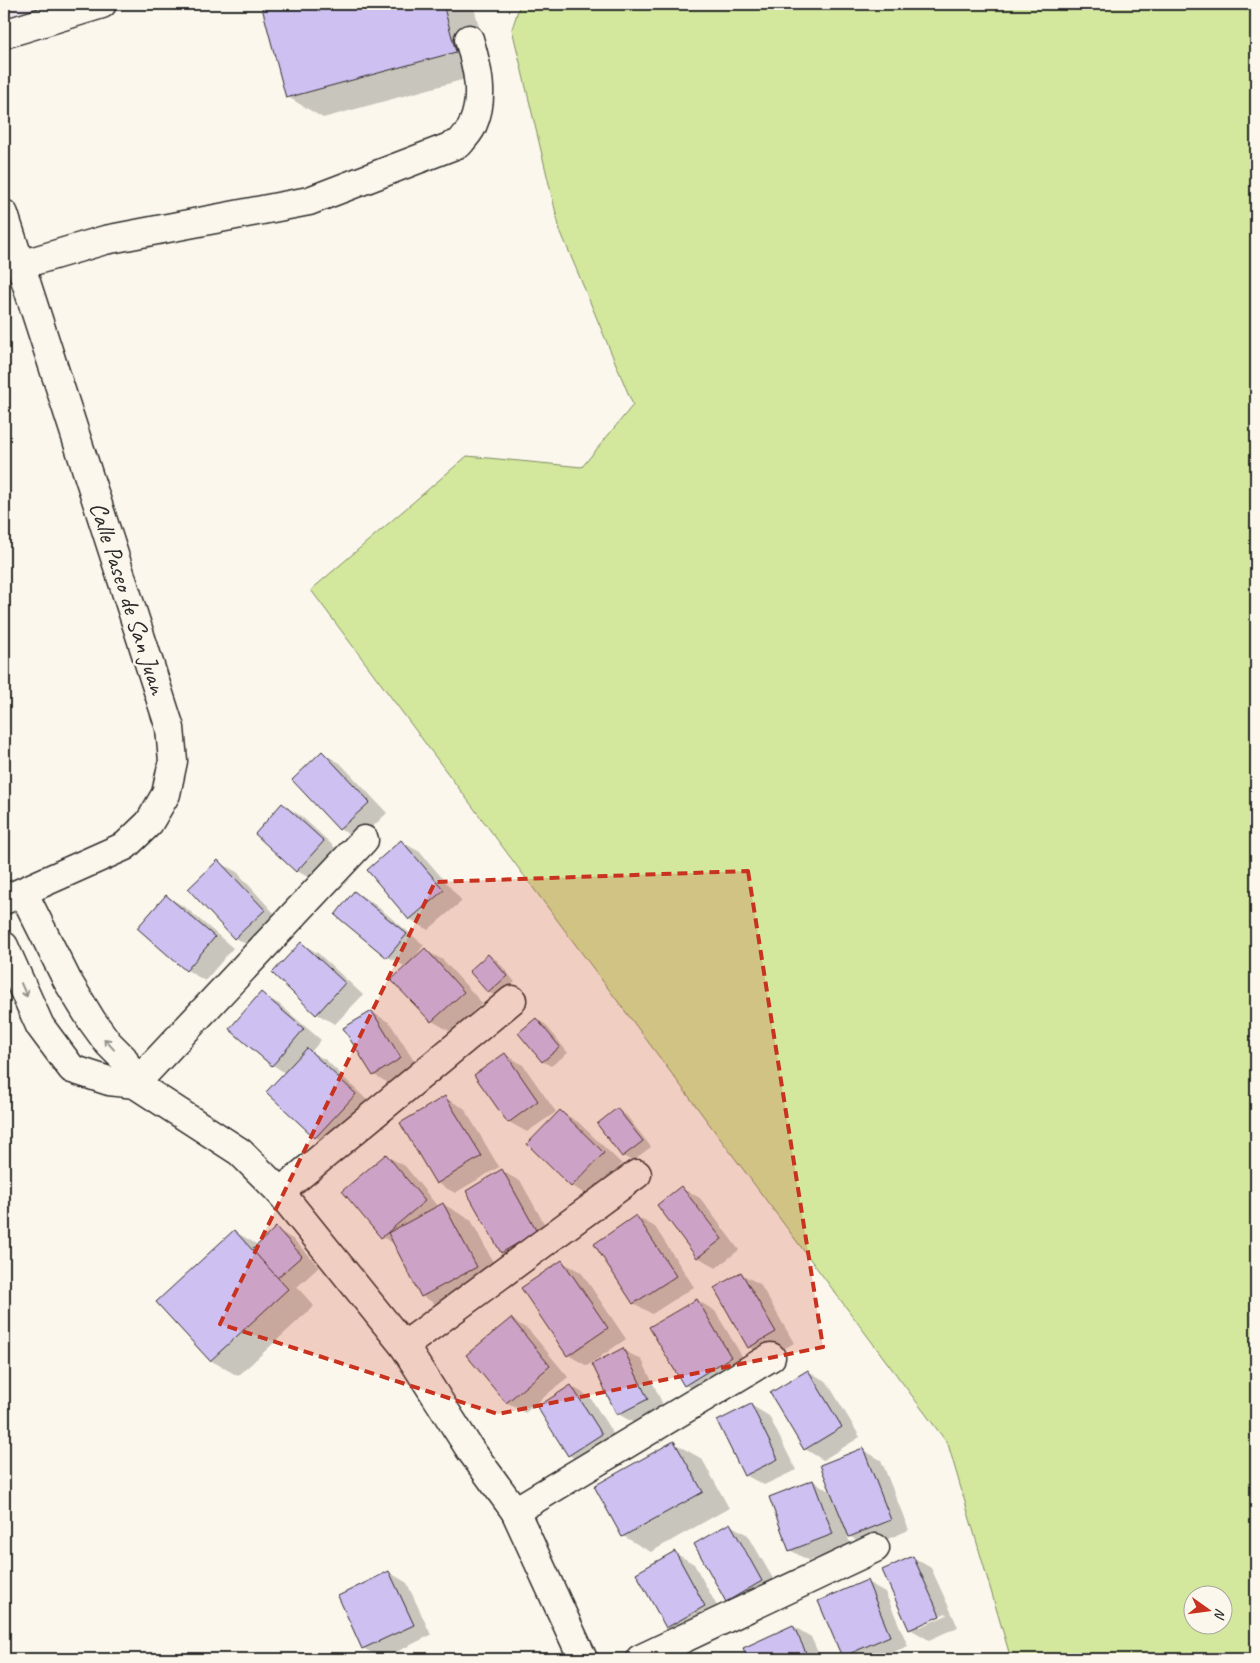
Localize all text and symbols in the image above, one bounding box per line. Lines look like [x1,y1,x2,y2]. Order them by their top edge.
street label: Calle Paseo de San Juan [82,498,175,700]
one-way arrow [20,982,29,997]
one-way arrow [104,1037,115,1050]
north arrow [1182,1586,1232,1636]
text: N [1210,1607,1229,1622]

